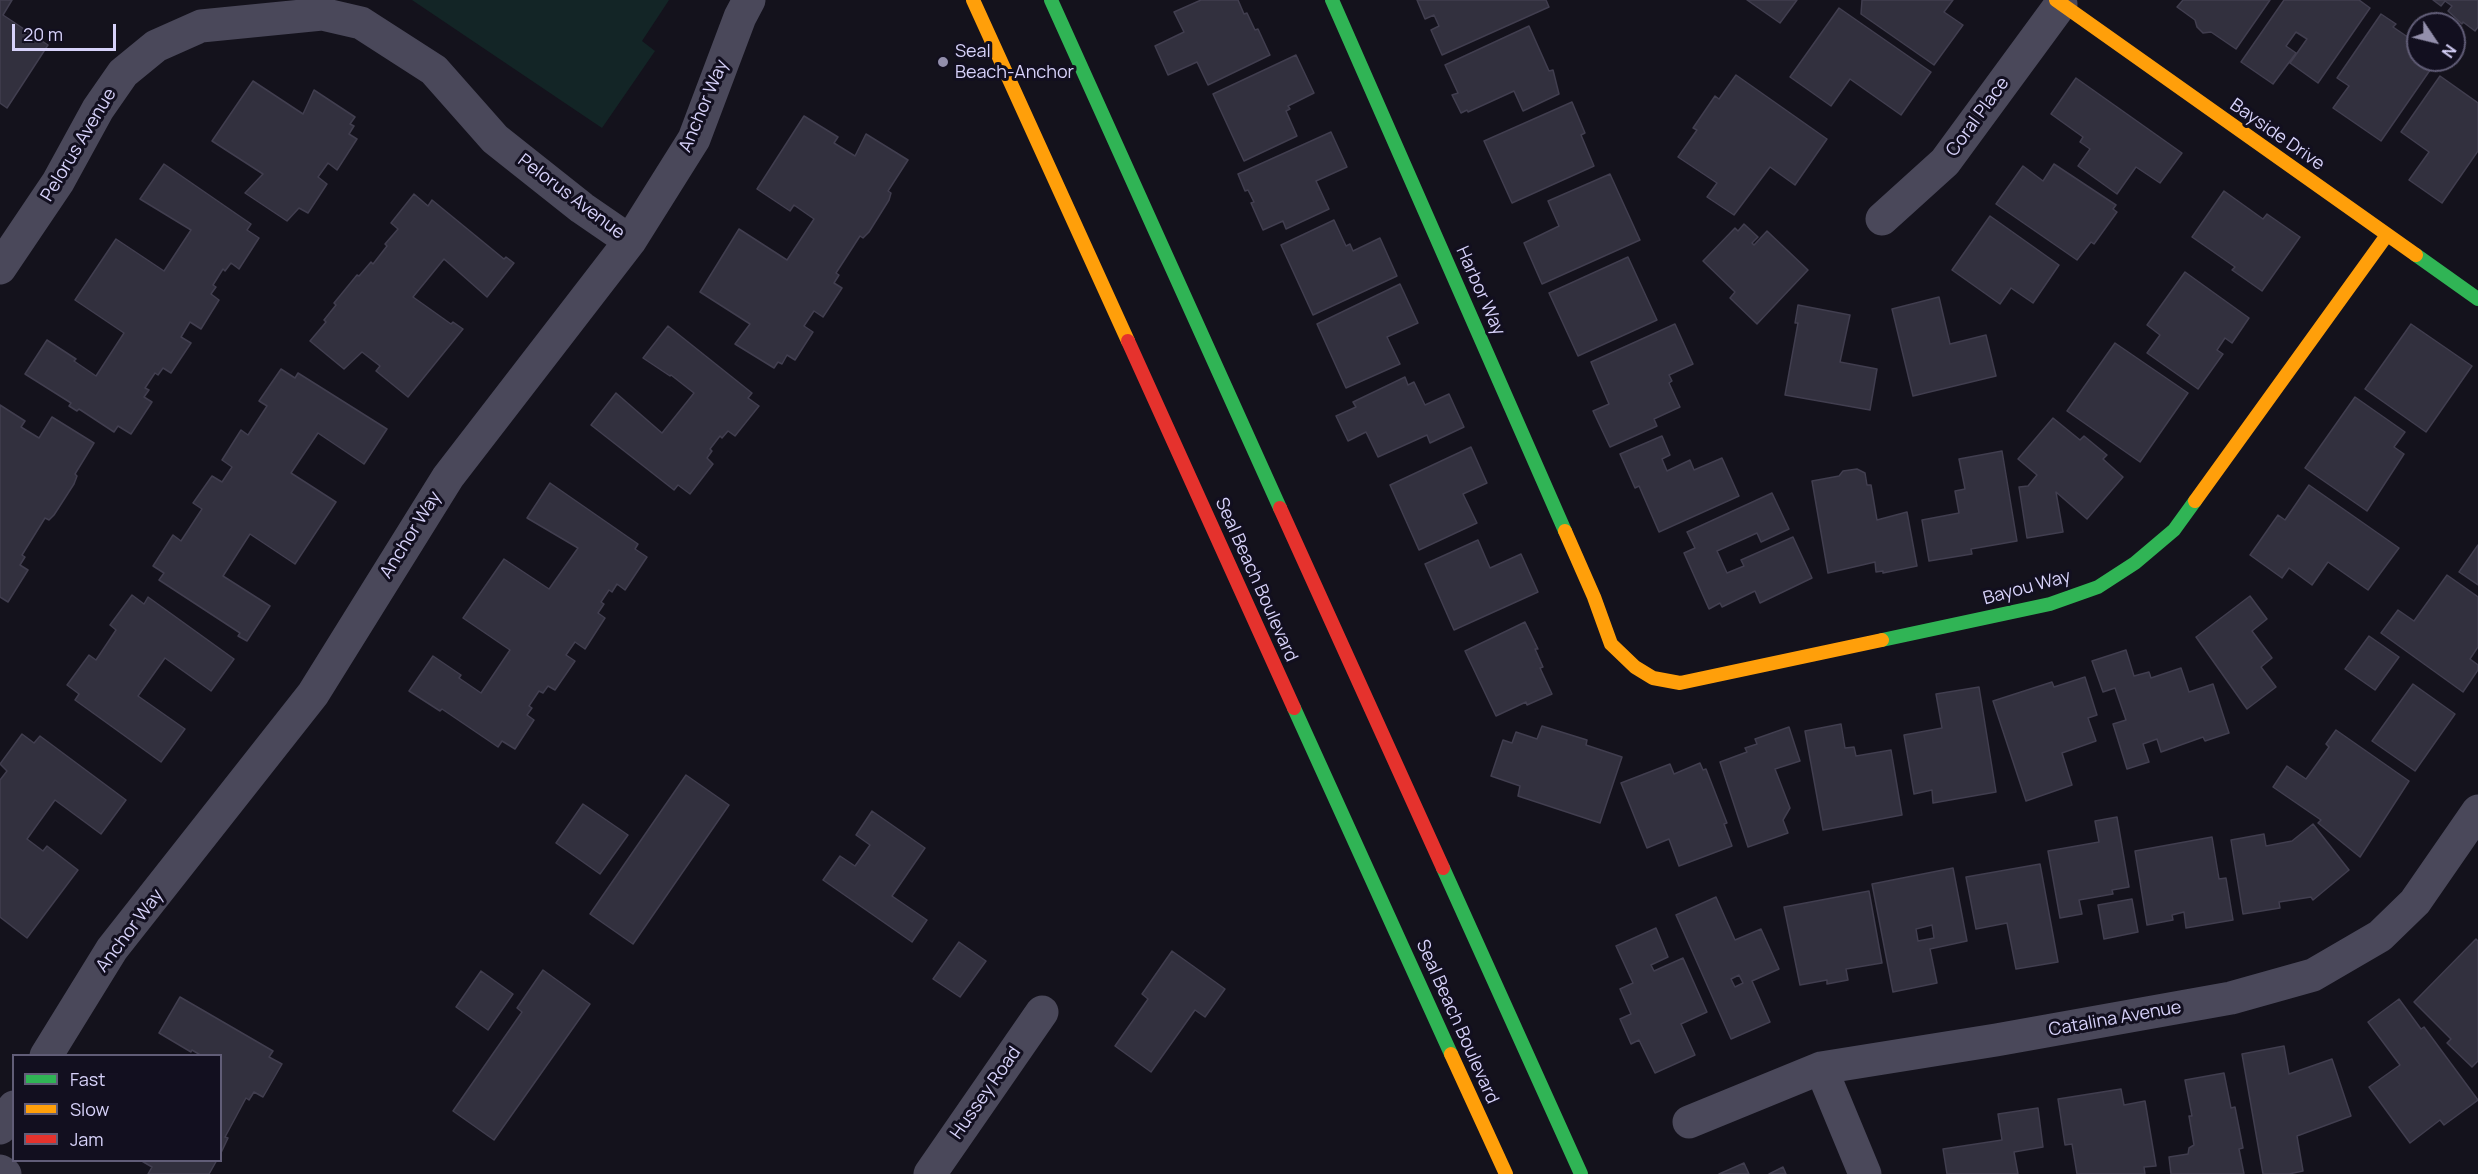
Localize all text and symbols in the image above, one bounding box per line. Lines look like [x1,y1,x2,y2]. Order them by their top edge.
scale bar [15,12,118,50]
north arrow [2406,12,2466,72]
text: 20 m [23,22,63,46]
text: N [2437,40,2461,62]
place label: Seal Beach-Anchor [955,41,1074,84]
marker: Seal Beach-Anchor [936,55,950,69]
street label: Anchor Way [675,56,733,156]
street label: Coral Place [1942,73,2014,161]
street label: Pelorus Avenue [37,85,121,205]
street label: Bayside Drive [2226,94,2328,176]
street label: Pelorus Avenue [513,150,629,244]
street label: Harbor Way [1451,243,1509,339]
street label: Anchor Way [376,488,446,582]
street label: Seal Beach Boulevard [1210,495,1302,665]
street label: Bayou Way [1981,566,2073,610]
street label: Anchor Way [92,885,168,977]
street label: Seal Beach Boulevard [1411,937,1503,1107]
street label: Catalina Avenue [2047,997,2183,1041]
street label: Hussey Road [946,1043,1026,1143]
legend [12,1054,222,1162]
text: Fast [70,1067,105,1091]
text: Slow [70,1097,109,1121]
text: Jam [70,1127,104,1151]

